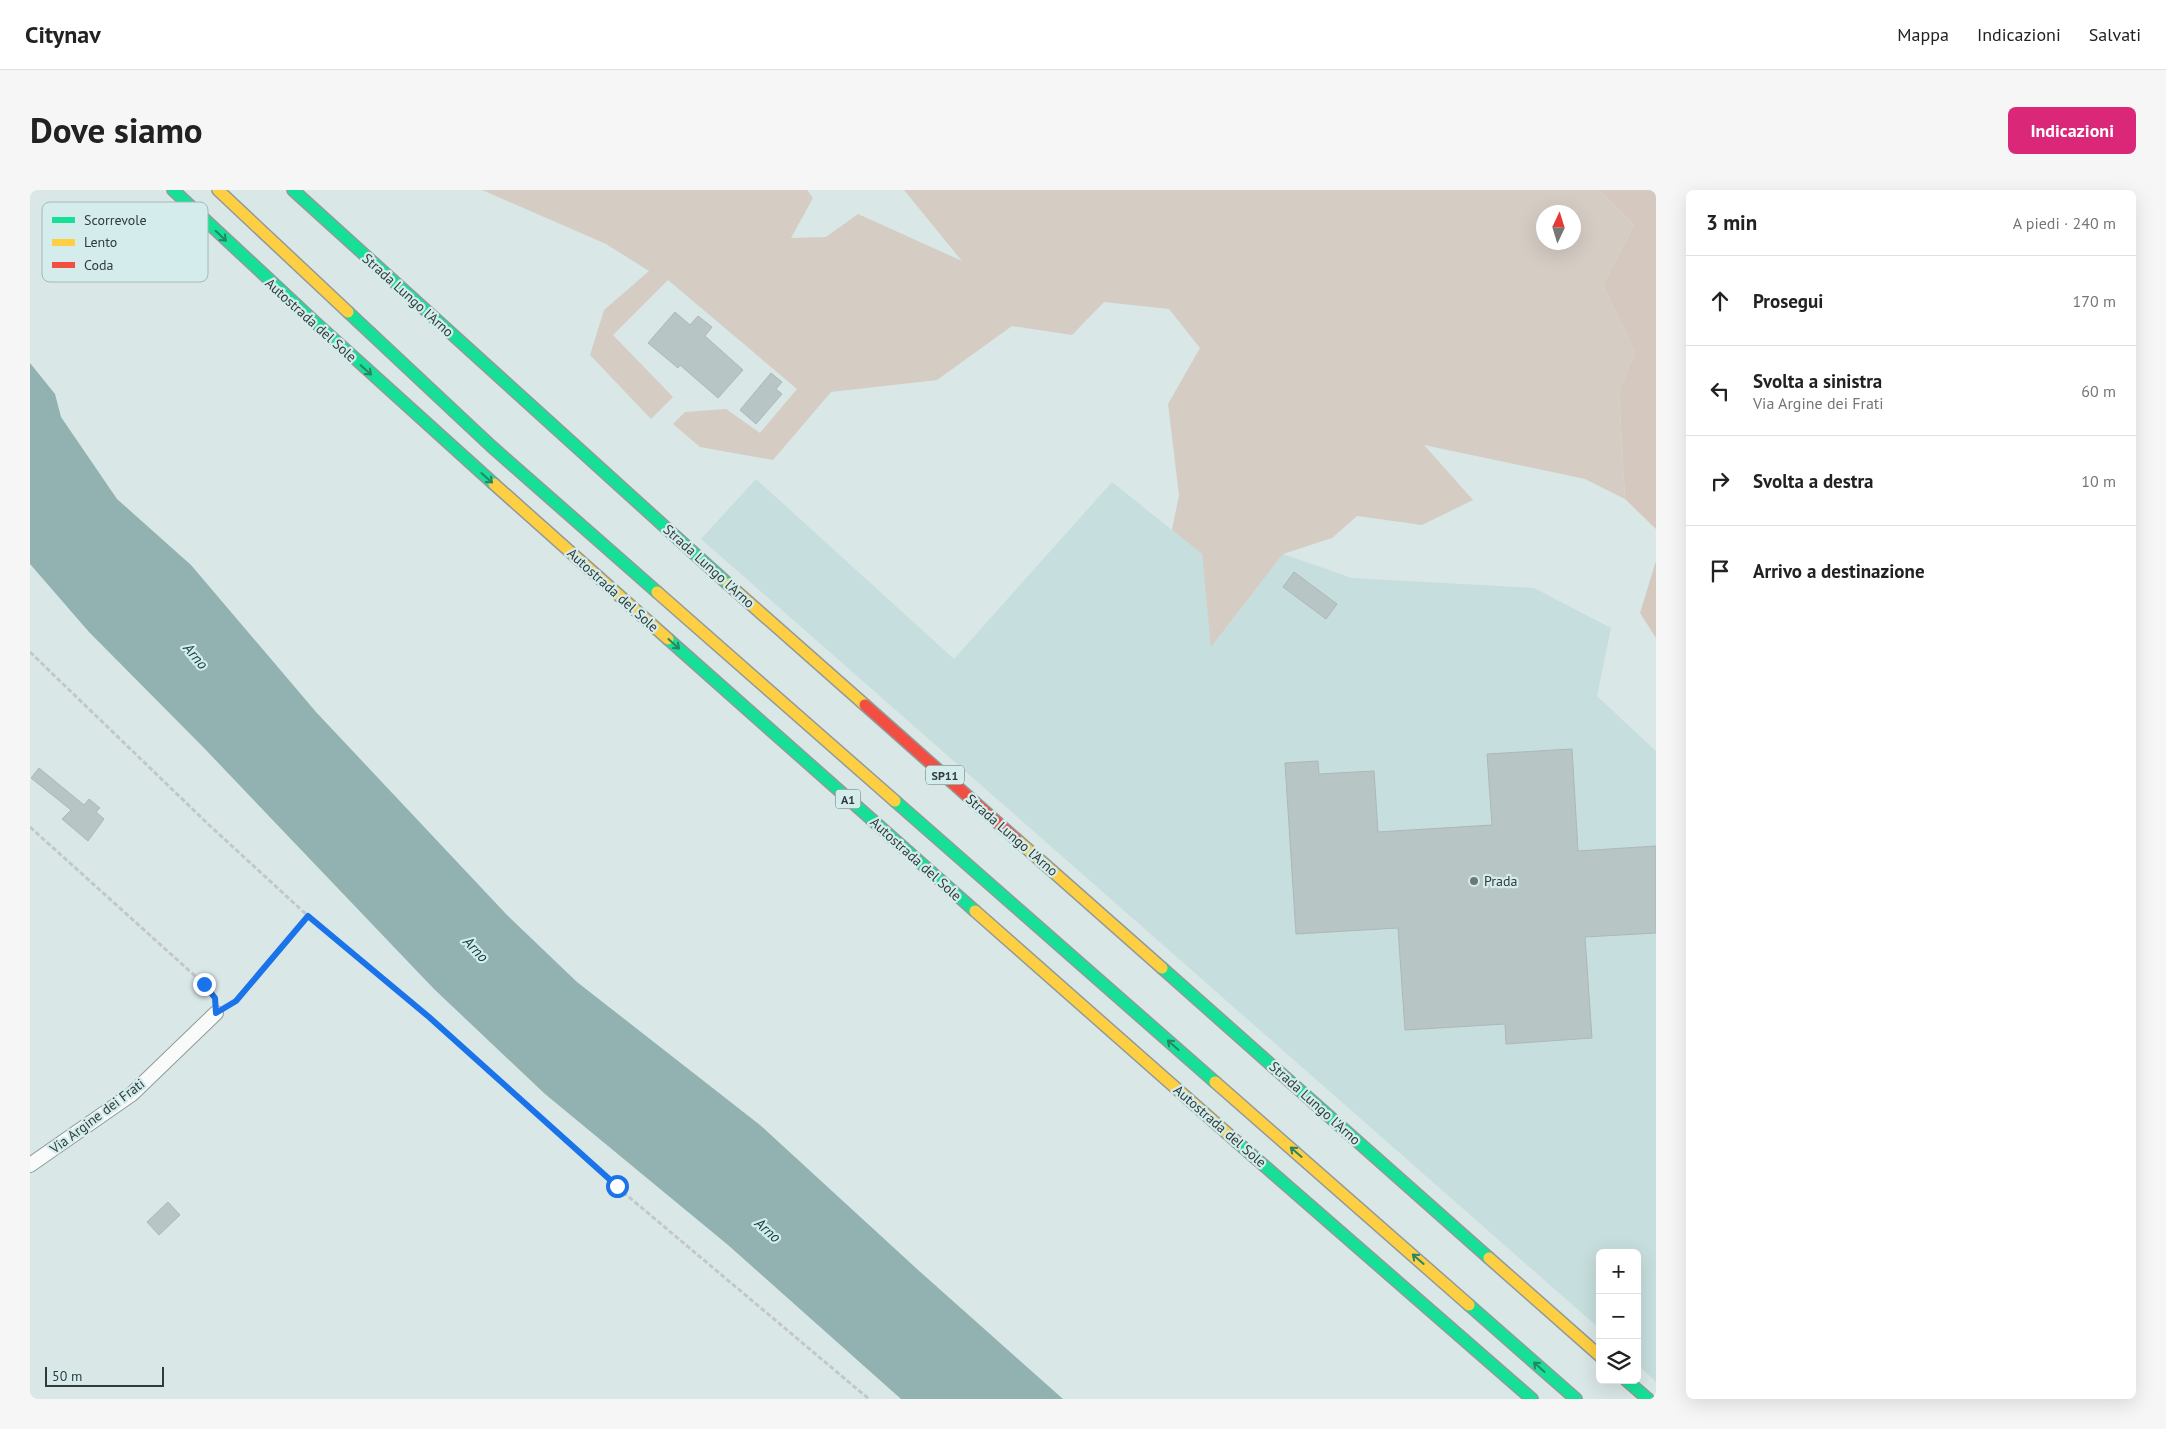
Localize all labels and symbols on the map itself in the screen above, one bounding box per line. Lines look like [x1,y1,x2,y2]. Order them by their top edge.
legend [42,202,208,282]
north arrow [1536,205,1581,250]
text: Scorrevole [84,211,147,229]
one-way arrow [215,230,227,242]
text: Lento [84,233,117,251]
street label: Strada Lungo l'Arno [359,249,457,341]
text: Coda [84,256,114,274]
street label: Autostrada del Sole [262,274,360,366]
one-way arrow [360,364,373,375]
one-way arrow [480,473,493,484]
street label: Strada Lungo l'Arno [660,520,758,612]
street label: Autostrada del Sole [564,544,662,636]
water label: Arno [179,638,212,673]
one-way arrow [667,638,680,650]
road number: SP11 [926,766,964,784]
road number: A1 [836,790,860,808]
street label: Strada Lungo l'Arno [962,790,1062,880]
street label: Autostrada del Sole [867,813,965,905]
place label: Prada [1484,872,1518,890]
marker: Prada [1468,875,1480,887]
water label: Arno [459,931,493,966]
route end [193,973,216,996]
one-way arrow [1167,1039,1180,1050]
street label: Strada Lungo l'Arno [1266,1057,1364,1149]
street label: Via Argine dei Frati [45,1074,148,1158]
street label: Autostrada del Sole [1170,1081,1270,1171]
one-way arrow [1289,1146,1302,1157]
route start [606,1175,629,1198]
water label: Arno [750,1213,785,1247]
one-way arrow [1411,1253,1424,1265]
one-way arrow [1533,1361,1546,1372]
scale bar [45,1364,164,1387]

